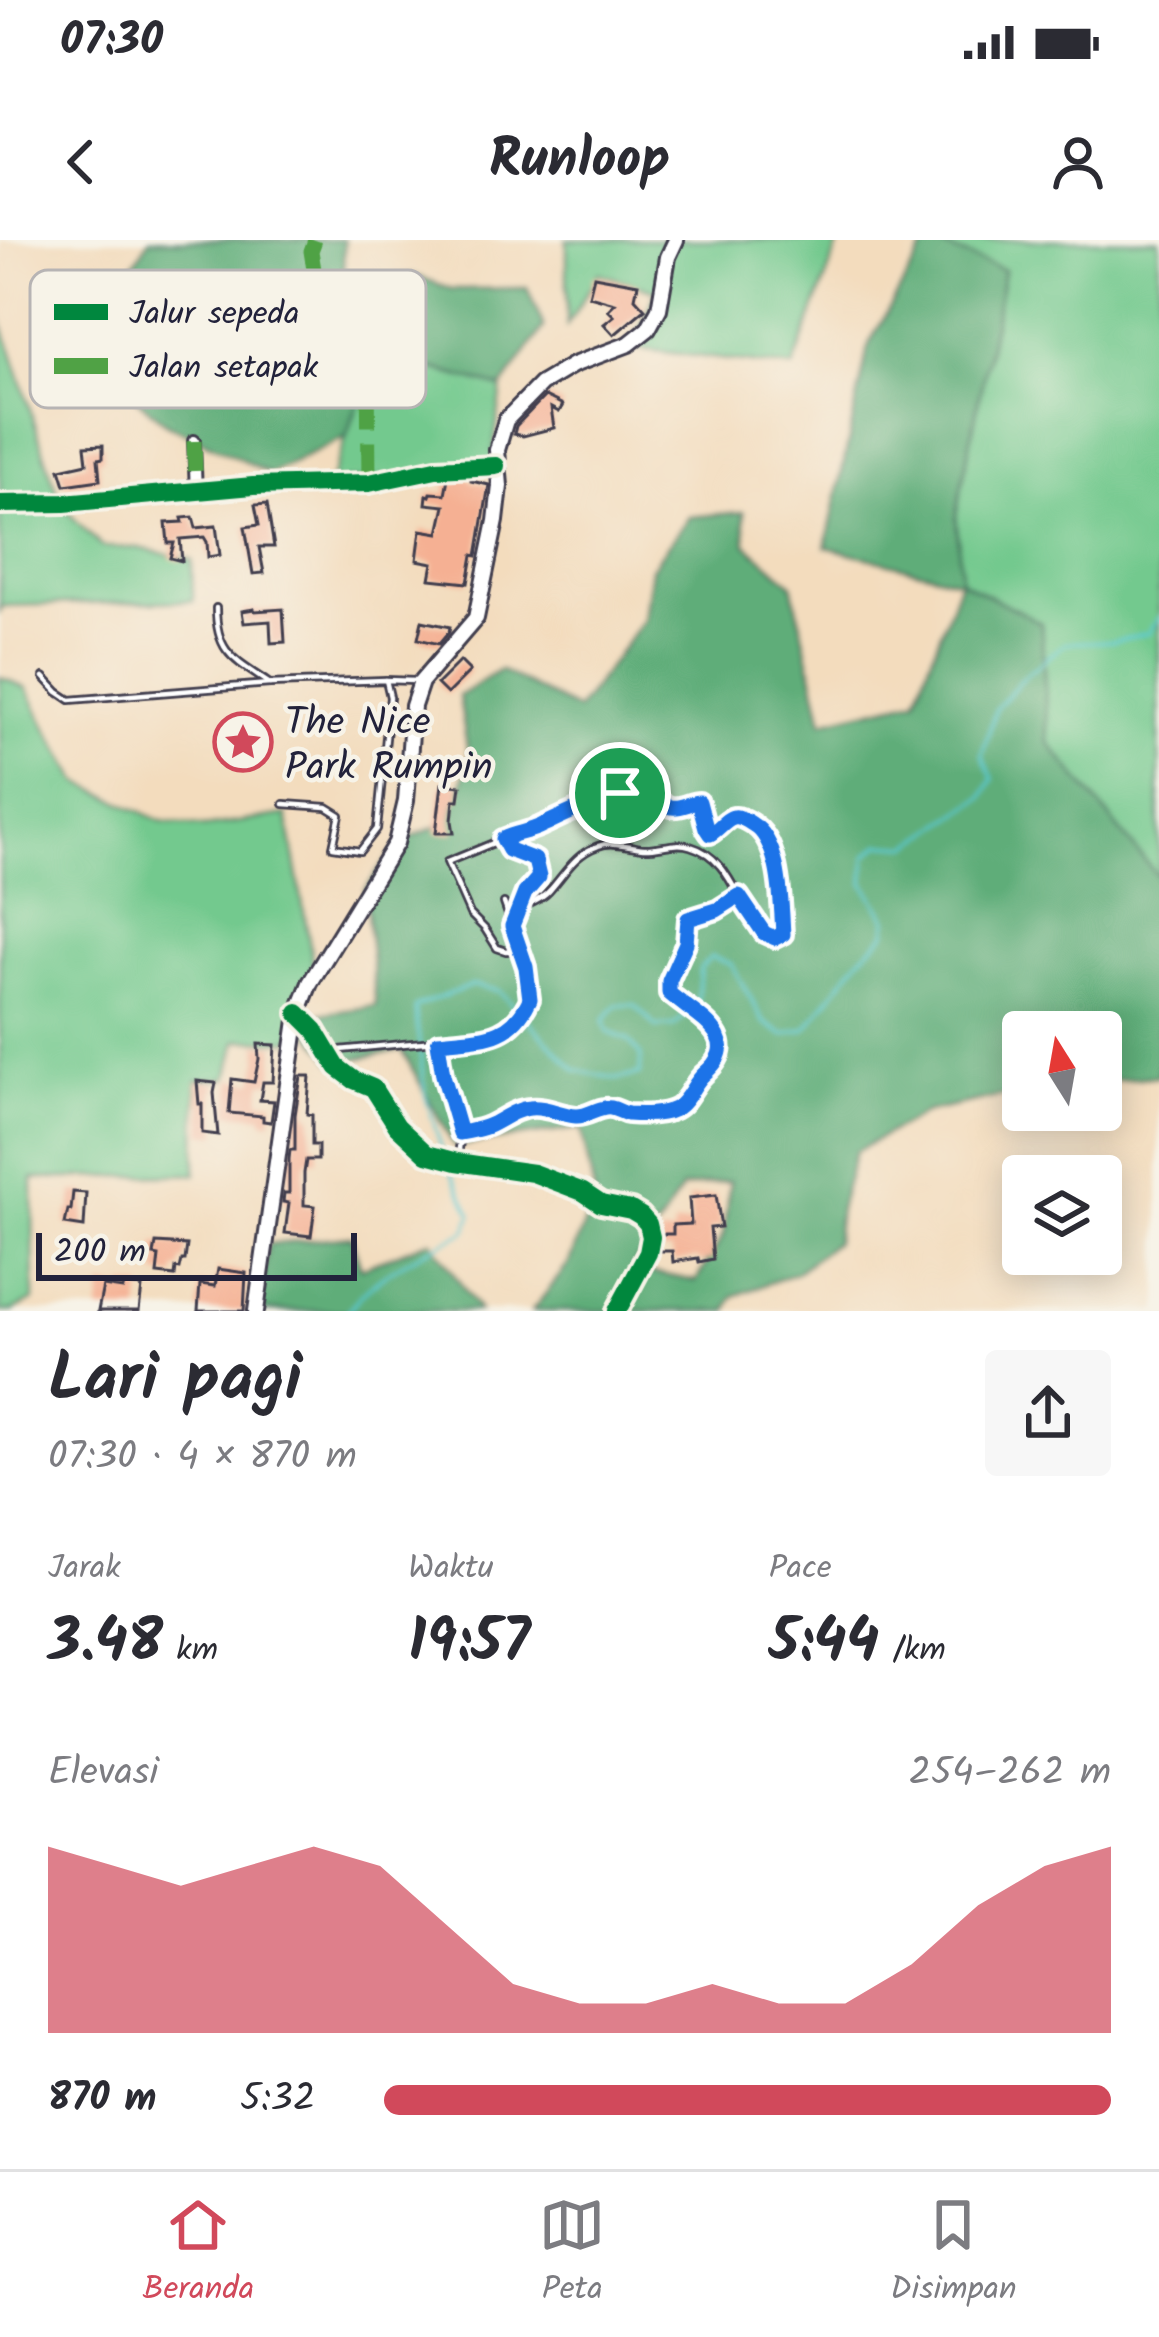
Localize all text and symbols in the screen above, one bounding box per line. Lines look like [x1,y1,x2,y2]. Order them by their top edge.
text: 07:30 [60,6,163,78]
text: Runloop [489,119,670,205]
icon: back [48,129,114,195]
icon: person [1045,129,1111,195]
legend [30,270,426,408]
text: Jalur sepeda [129,289,300,342]
text: Jalan setapak [129,343,319,396]
place label: The Nice Park Rumpin [285,693,493,800]
place icon: The Nice Park Rumpin [212,711,274,773]
pin [569,742,671,844]
icon: arrive [587,760,653,826]
north arrow [1002,1011,1122,1131]
map controls [1002,1011,1122,1275]
button: layers [1002,1155,1122,1275]
scale bar [36,1227,357,1280]
text: 200 m [54,1227,146,1280]
text: Lari pagi [48,1329,302,1434]
button: share [985,1350,1111,1476]
text: 07:30 · 4 × 870 m [48,1427,357,1489]
text: Jarak [48,1543,121,1596]
text: Waktu [408,1543,494,1596]
text: Pace [769,1543,832,1596]
text: 3.48 [48,1596,163,1692]
text: 19:57 [408,1596,530,1692]
text: 5:44 [769,1596,879,1692]
text: km [163,1625,218,1678]
text: /km [879,1625,946,1678]
text: Elevasi [48,1743,159,1805]
text: 254–262 m [908,1743,1111,1805]
text: 870 m [48,2069,156,2131]
text: 5:32 [240,2069,315,2131]
tab: Beranda [143,2192,254,2317]
tab: Peta [539,2192,605,2317]
tab: Disimpan [890,2192,1016,2317]

